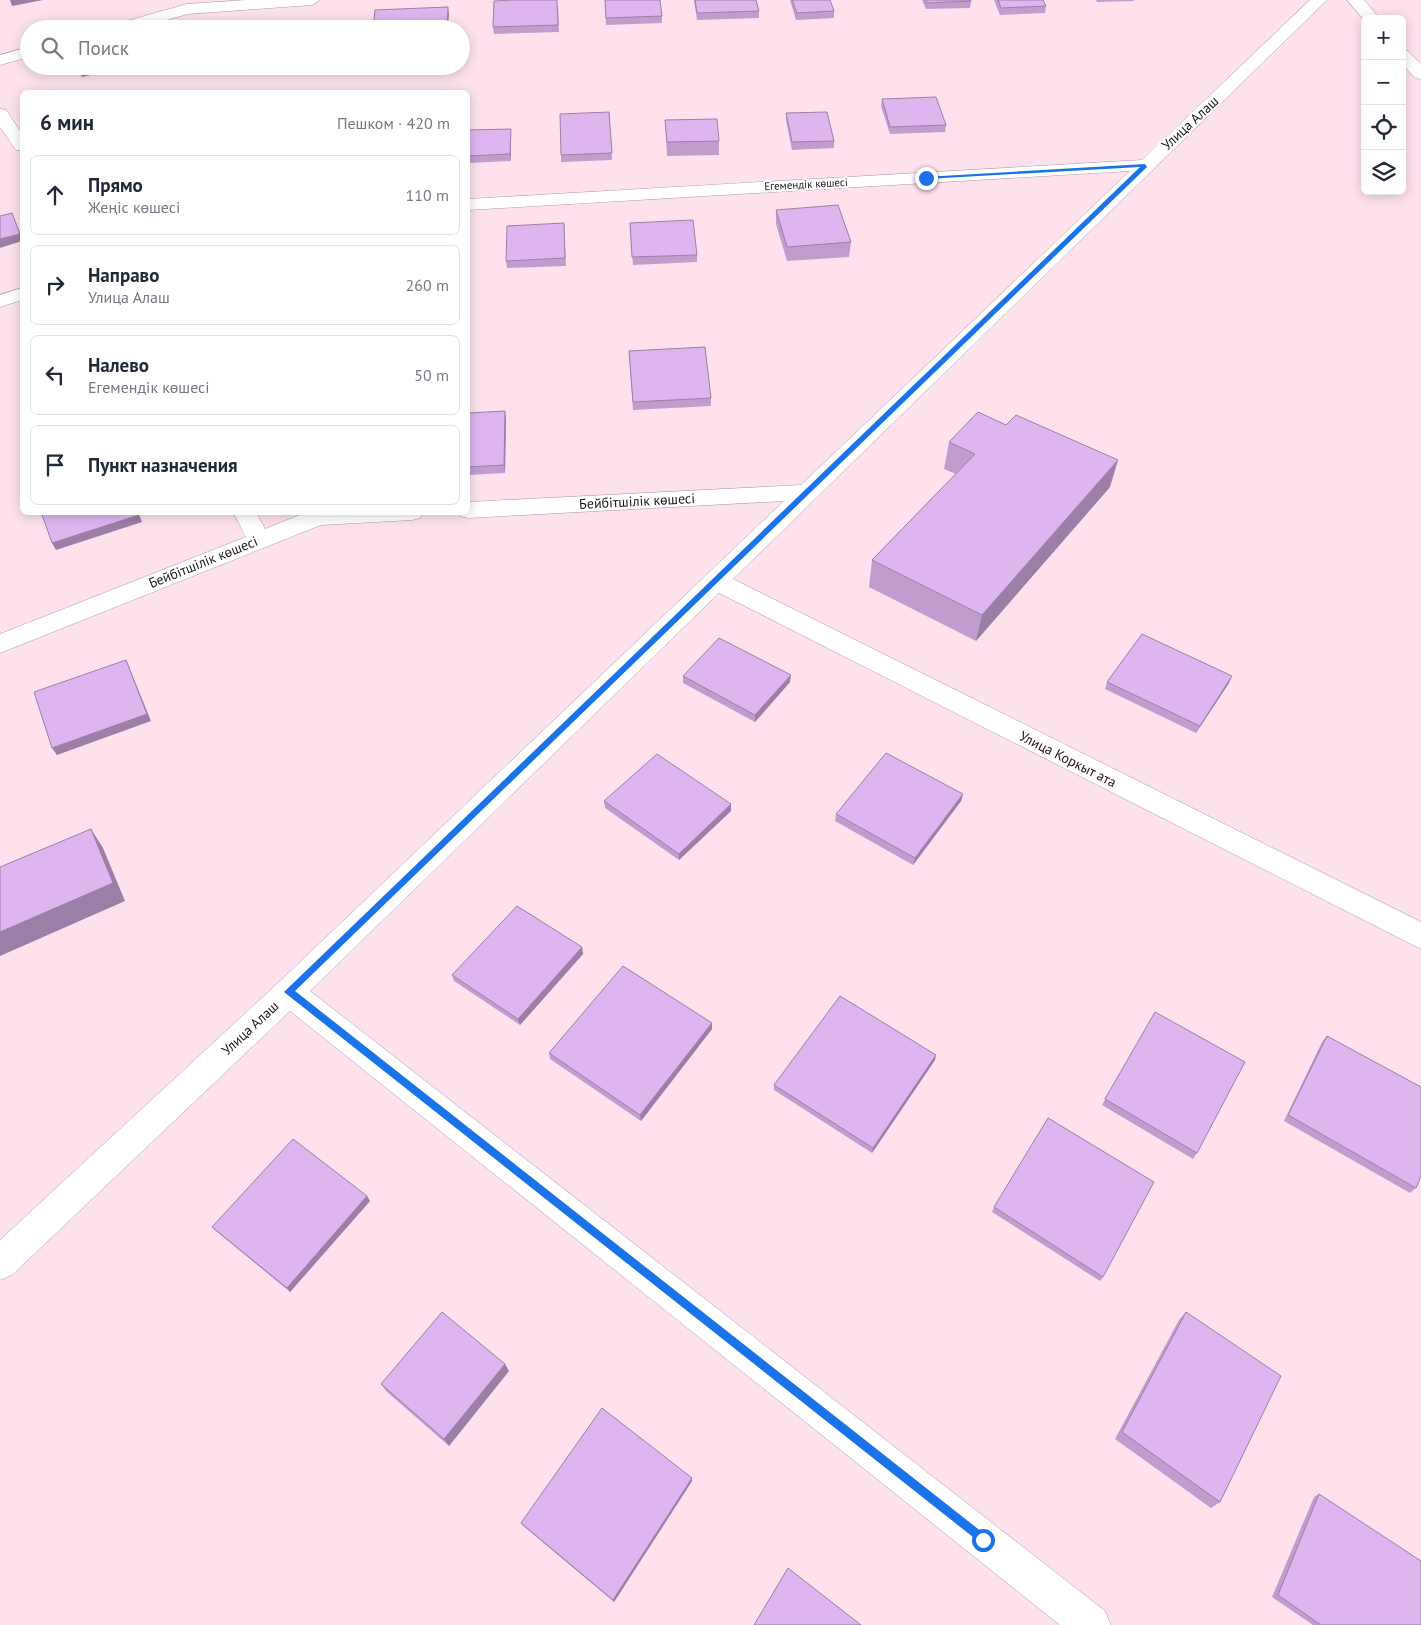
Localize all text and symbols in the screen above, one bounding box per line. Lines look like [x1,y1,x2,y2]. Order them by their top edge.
map controls [1361,15,1406,195]
button: + [1361,15,1406,60]
search box [20,20,470,75]
icon: search [38,34,66,62]
text: Поиск [78,36,129,60]
button: − [1361,60,1406,105]
street label: Улица Алаш [1158,92,1222,154]
button: locate [1361,105,1406,150]
text: 6 мин [40,109,94,136]
text: Пешком · 420 m [337,113,450,133]
button: layers [1361,150,1406,195]
route end [915,167,938,190]
text: Прямо [88,173,143,197]
street label: Егемендік көшесі [764,175,848,193]
icon: ahead [41,181,69,209]
text: 110 m [406,185,449,205]
text: Жеңіс көшесі [88,197,180,217]
text: Направо [88,263,159,287]
icon: right [41,271,69,299]
text: 260 m [406,275,449,295]
text: Улица Алаш [88,287,170,307]
text: Налево [88,353,149,377]
icon: left [41,361,69,389]
text: 50 m [414,365,449,385]
text: Егемендік көшесі [88,377,210,397]
icon: arrive [41,451,69,479]
text: Пункт назначения [88,453,238,477]
street label: Бейбітшілік көшесі [579,489,695,513]
street label: Бейбітшілік көшесі [146,532,260,592]
street label: Улица Коркыт ата [1016,727,1120,791]
street label: Улица Алаш [218,997,282,1059]
route start [972,1529,995,1552]

